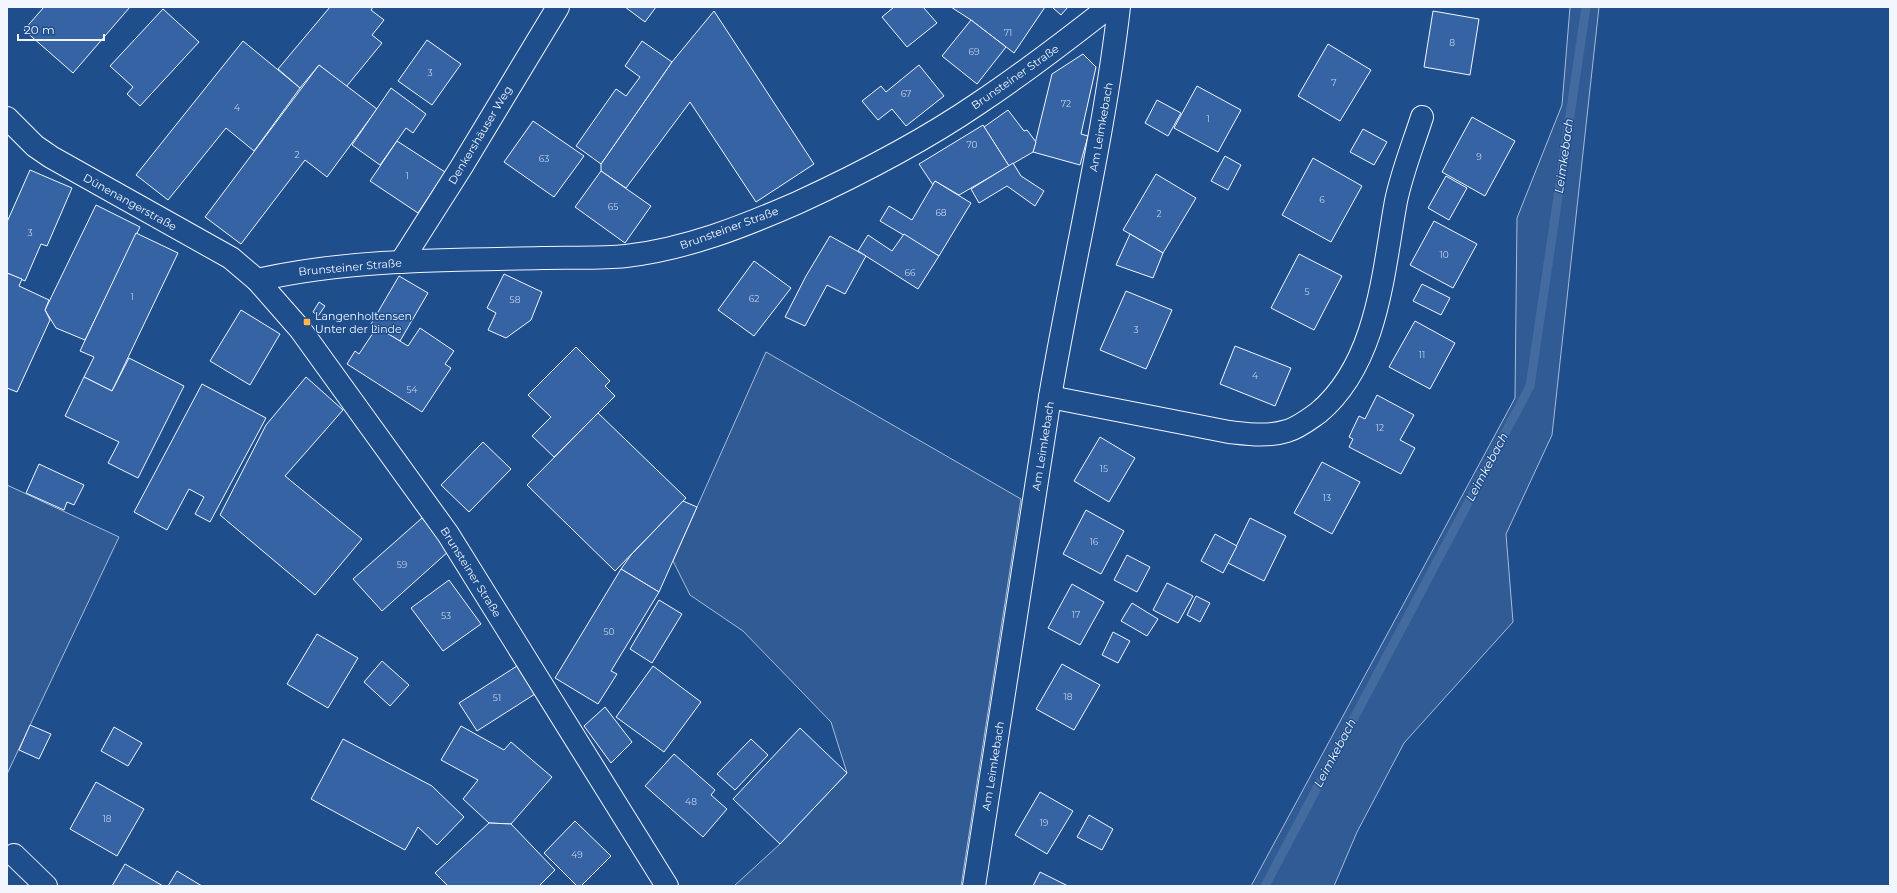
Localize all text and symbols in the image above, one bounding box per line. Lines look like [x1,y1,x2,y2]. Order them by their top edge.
scale bar [18,16,104,42]
text: 20 m [24,22,55,37]
house number: 71 [1004,27,1012,38]
house number: 8 [1449,37,1455,48]
street label: Brunsteiner Straße [968,41,1062,113]
house number: 69 [969,46,980,57]
house number: 3 [427,67,433,78]
house number: 7 [1331,77,1337,88]
street label: Am Leimkebach [1086,81,1116,173]
street label: Denkershäuser Weg [445,83,515,187]
house number: 67 [901,88,911,99]
house number: 72 [1061,98,1071,109]
house number: 4 [234,102,240,113]
house number: 1 [1206,113,1210,124]
water label: Leimkebach [1551,118,1576,194]
house number: 70 [966,139,978,150]
house number: 2 [294,149,300,160]
house number: 9 [1476,151,1482,162]
house number: 63 [539,153,549,164]
street label: Dünenangerstraße [81,170,180,234]
house number: 1 [405,170,409,181]
house number: 6 [1319,194,1325,205]
house number: 65 [608,201,618,212]
street label: Brunsteiner Straße [678,204,781,252]
house number: 68 [935,207,947,218]
house number: 2 [1156,208,1162,219]
house number: 3 [27,227,33,238]
house number: 10 [1439,249,1449,260]
street label: Brunsteiner Straße [298,255,403,278]
house number: 66 [905,267,916,278]
house number: 5 [1304,286,1310,297]
house number: 1 [130,291,134,302]
house number: 62 [749,293,759,304]
house number: 58 [510,294,521,305]
place label: Langenholtensen Unter der Linde [315,309,412,336]
marker: Langenholtensen Unter der Linde [302,317,312,327]
house number: 3 [1133,324,1139,335]
house number: 11 [1419,349,1425,360]
house number: 4 [1252,370,1258,381]
house number: 54 [406,384,418,395]
street label: Am Leimkebach [1029,400,1057,492]
house number: 12 [1376,422,1384,433]
water label: Leimkebach [1462,430,1511,504]
house number: 15 [1100,463,1108,474]
house number: 13 [1323,492,1331,503]
street label: Brunsteiner Straße [438,524,505,620]
house number: 16 [1090,536,1099,547]
house number: 59 [397,559,408,570]
house number: 17 [1072,609,1080,620]
house number: 53 [441,610,451,621]
house number: 50 [603,626,615,637]
house number: 18 [1064,691,1073,702]
house number: 51 [493,692,501,703]
water label: Leimkebach [1310,716,1359,790]
street label: Am Leimkebach [979,720,1007,812]
house number: 48 [685,796,697,807]
house number: 18 [103,813,112,824]
house number: 19 [1040,817,1049,828]
house number: 49 [571,849,583,860]

